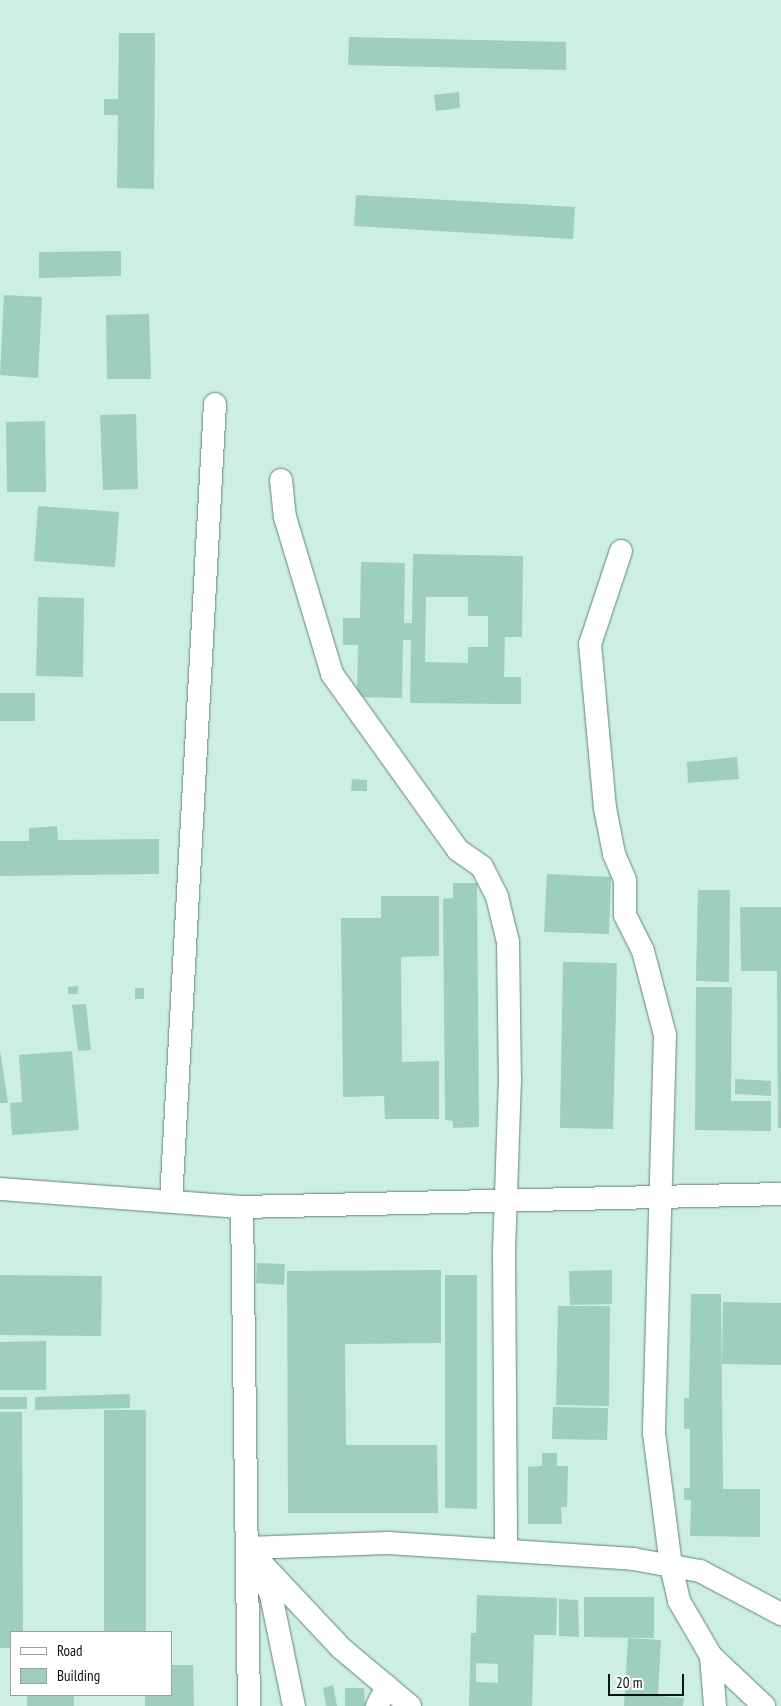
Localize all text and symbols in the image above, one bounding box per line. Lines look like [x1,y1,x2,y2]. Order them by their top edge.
legend [10,1631,172,1696]
text: Road [57,1641,83,1660]
scale bar [611,1664,687,1696]
text: Building [57,1666,100,1685]
text: 20 m [616,1673,642,1692]

